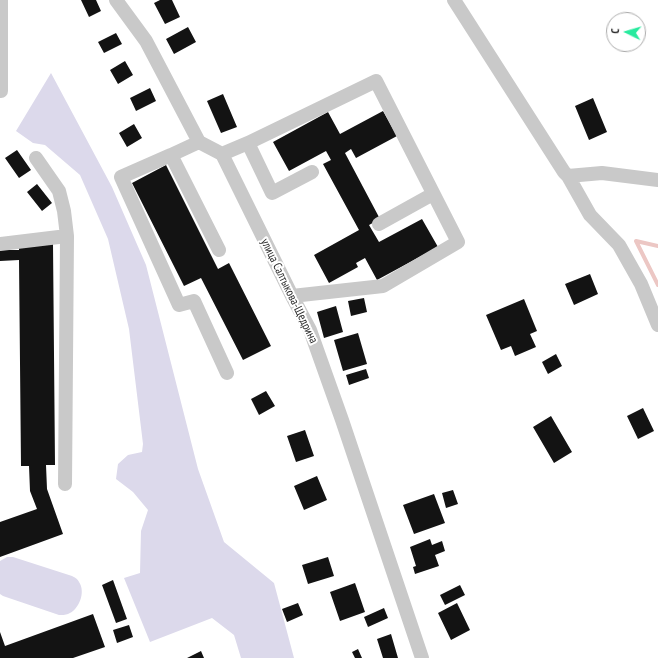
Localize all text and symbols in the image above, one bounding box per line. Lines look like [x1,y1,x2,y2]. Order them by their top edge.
north arrow [606,12,646,52]
text: С [608,28,622,34]
street label: улица Салтыкова-Щедрина [257,236,321,346]

